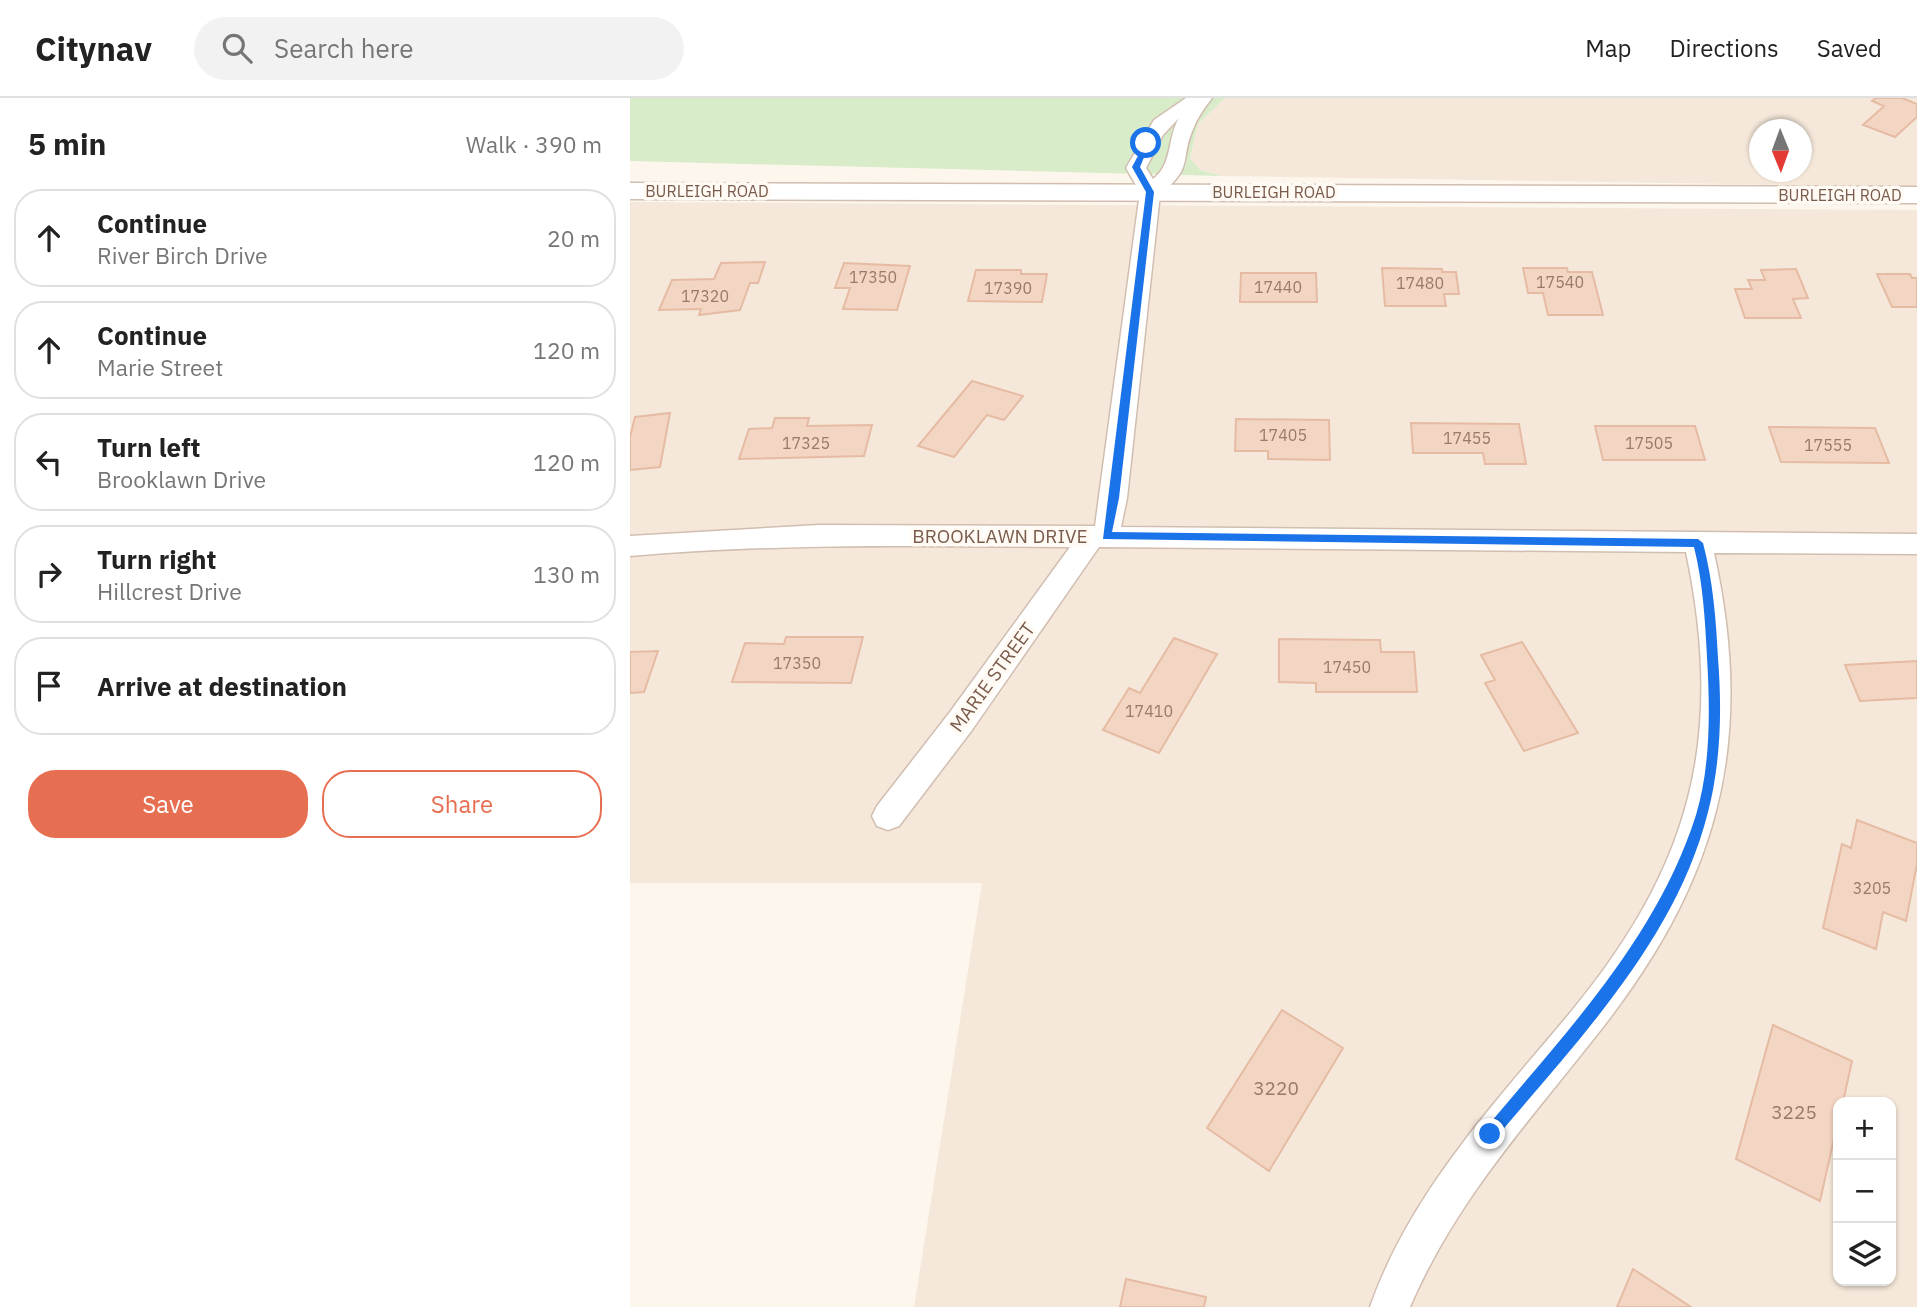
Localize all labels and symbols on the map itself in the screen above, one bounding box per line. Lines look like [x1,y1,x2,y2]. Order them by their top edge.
north arrow [1749,119,1812,182]
route start [1130,127,1161,158]
street label: BURLEIGH ROAD [645,181,769,201]
street label: BURLEIGH ROAD [1212,182,1336,202]
street label: BURLEIGH ROAD [1778,185,1902,205]
house number: 17350 [849,267,897,287]
house number: 17540 [1536,272,1584,292]
house number: 17480 [1396,273,1444,293]
house number: 17440 [1254,277,1302,297]
house number: 17390 [984,278,1032,298]
house number: 17320 [681,286,729,306]
house number: 17405 [1259,425,1307,445]
house number: 17455 [1443,428,1491,448]
house number: 17325 [782,433,830,453]
house number: 17505 [1625,433,1673,453]
house number: 17555 [1804,435,1852,455]
street label: BROOKLAWN DRIVE [912,524,1088,548]
street label: MARIE STREET [944,617,1040,737]
house number: 17350 [773,653,821,673]
house number: 17450 [1323,657,1371,677]
house number: 17410 [1125,701,1173,721]
house number: 3205 [1853,878,1891,898]
house number: 3220 [1253,1076,1299,1100]
house number: 3225 [1771,1100,1817,1124]
route end [1474,1118,1505,1149]

